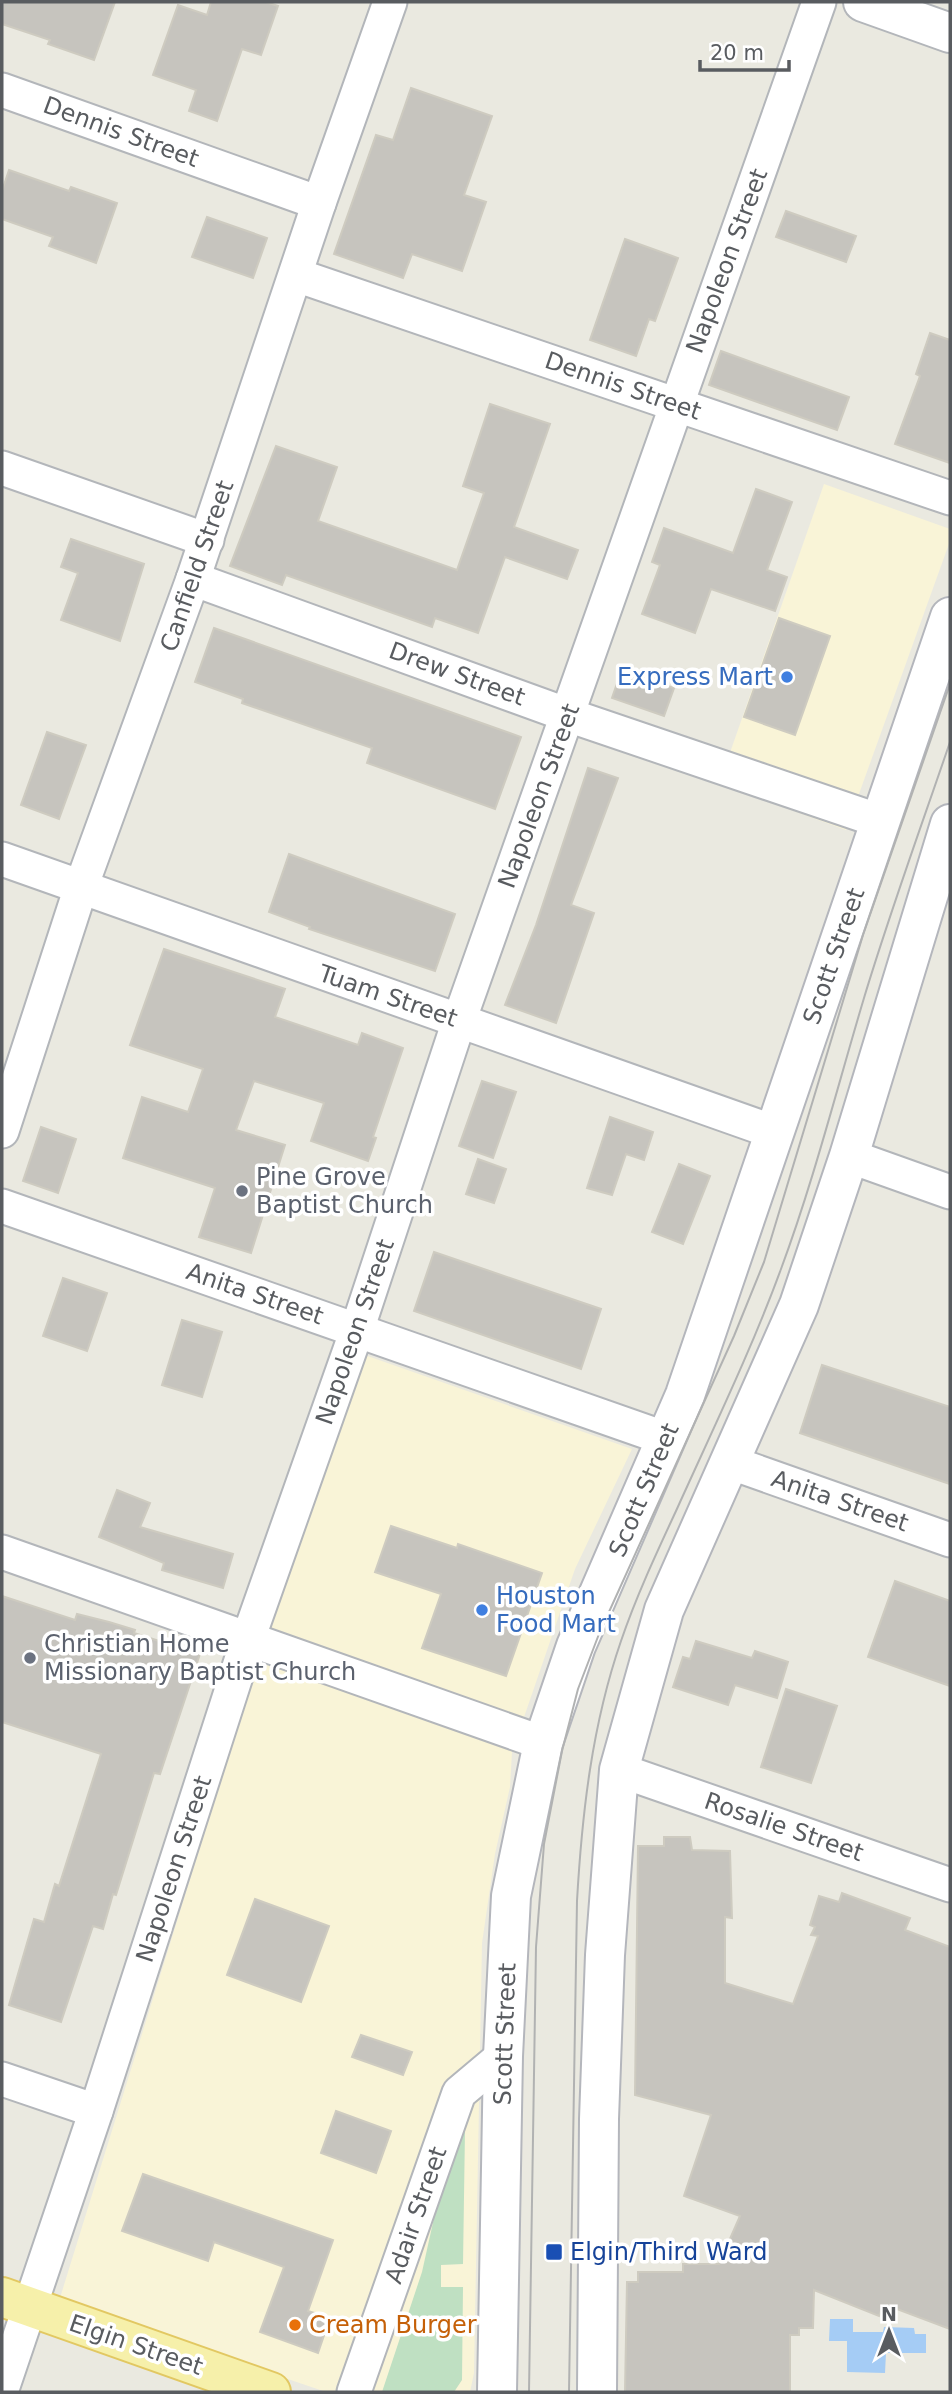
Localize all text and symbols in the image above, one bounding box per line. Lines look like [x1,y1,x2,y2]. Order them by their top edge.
scale bar [700,28,789,72]
text: 20 m [710,41,764,65]
street label: Dennis Street [39,91,203,173]
street label: Napoleon Street [681,165,773,357]
street label: Dennis Street [541,346,705,426]
street label: Canfield Street [155,477,239,655]
street label: Drew Street [385,636,529,712]
place label: Express Mart [617,663,773,691]
marker: Express Mart [779,669,795,685]
street label: Napoleon Street [493,700,585,892]
street label: Scott Street [798,884,870,1028]
street label: Tuam Street [314,959,461,1033]
place label: Pine Grove Baptist Church [256,1163,433,1219]
marker: Pine Grove Baptist Church [234,1183,250,1199]
street label: Napoleon Street [310,1236,400,1428]
street label: Anita Street [183,1257,327,1331]
street label: Scott Street [603,1419,685,1561]
street label: Anita Street [768,1464,912,1538]
place label: Houston Food Mart [496,1582,616,1638]
marker: Houston Food Mart [474,1602,490,1618]
place label: Christian Home Missionary Baptist Church [44,1630,356,1686]
marker: Christian Home Missionary Baptist Church [22,1650,38,1666]
street label: Napoleon Street [131,1772,217,1966]
street label: Rosalie Street [701,1787,867,1867]
street label: Scott Street [489,1962,521,2106]
street label: Adair Street [379,2143,453,2287]
place label: Elgin/Third Ward [570,2238,767,2266]
marker: Elgin/Third Ward [544,2242,564,2262]
north arrow [854,2296,924,2366]
text: N [881,2303,897,2325]
street label: Elgin Street [65,2309,207,2381]
place label: Cream Burger [309,2311,477,2339]
marker: Cream Burger [287,2317,303,2333]

